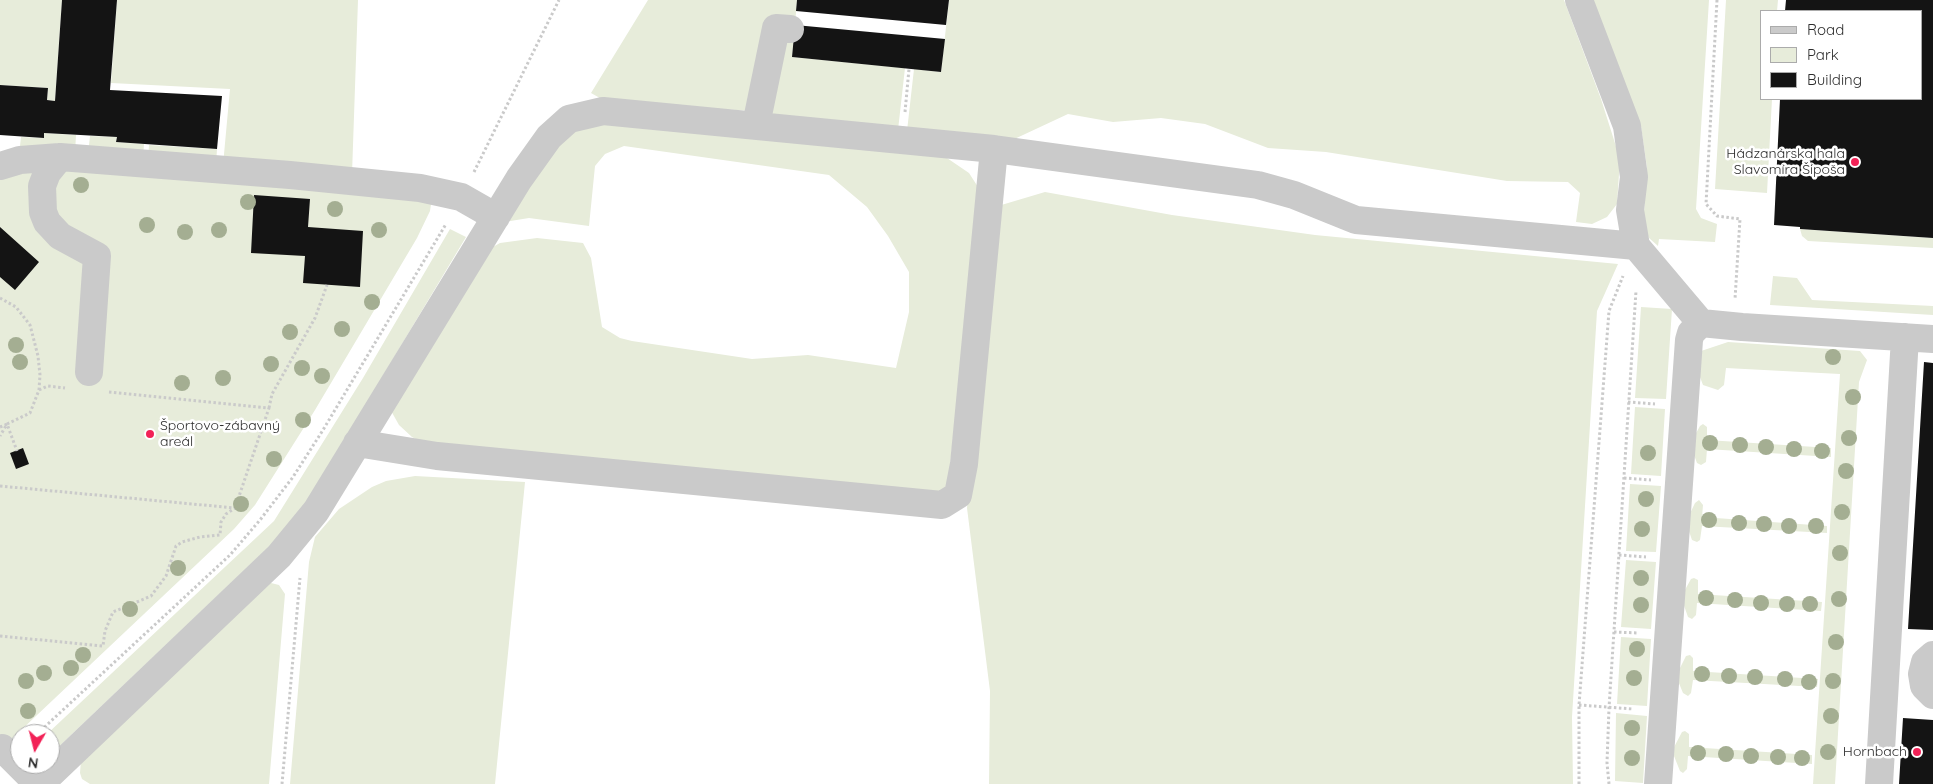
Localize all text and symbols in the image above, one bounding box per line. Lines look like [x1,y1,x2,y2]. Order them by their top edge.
legend [1760,10,1923,100]
text: Road [1807,20,1844,39]
text: Park [1807,45,1839,64]
text: Building [1807,70,1862,89]
place label: Hádzanárska hala Slavomíra Šipoša [1726,146,1845,178]
marker: Hádzanárska hala Slavomíra Šipoša [1849,156,1861,168]
place label: Športovo-zábavný areál [160,418,280,451]
marker: Športovo-zábavný areál [144,428,156,440]
north arrow [10,724,60,774]
place label: Hornbach [1843,744,1907,760]
marker: Hornbach [1911,746,1923,758]
text: N [27,753,39,772]

